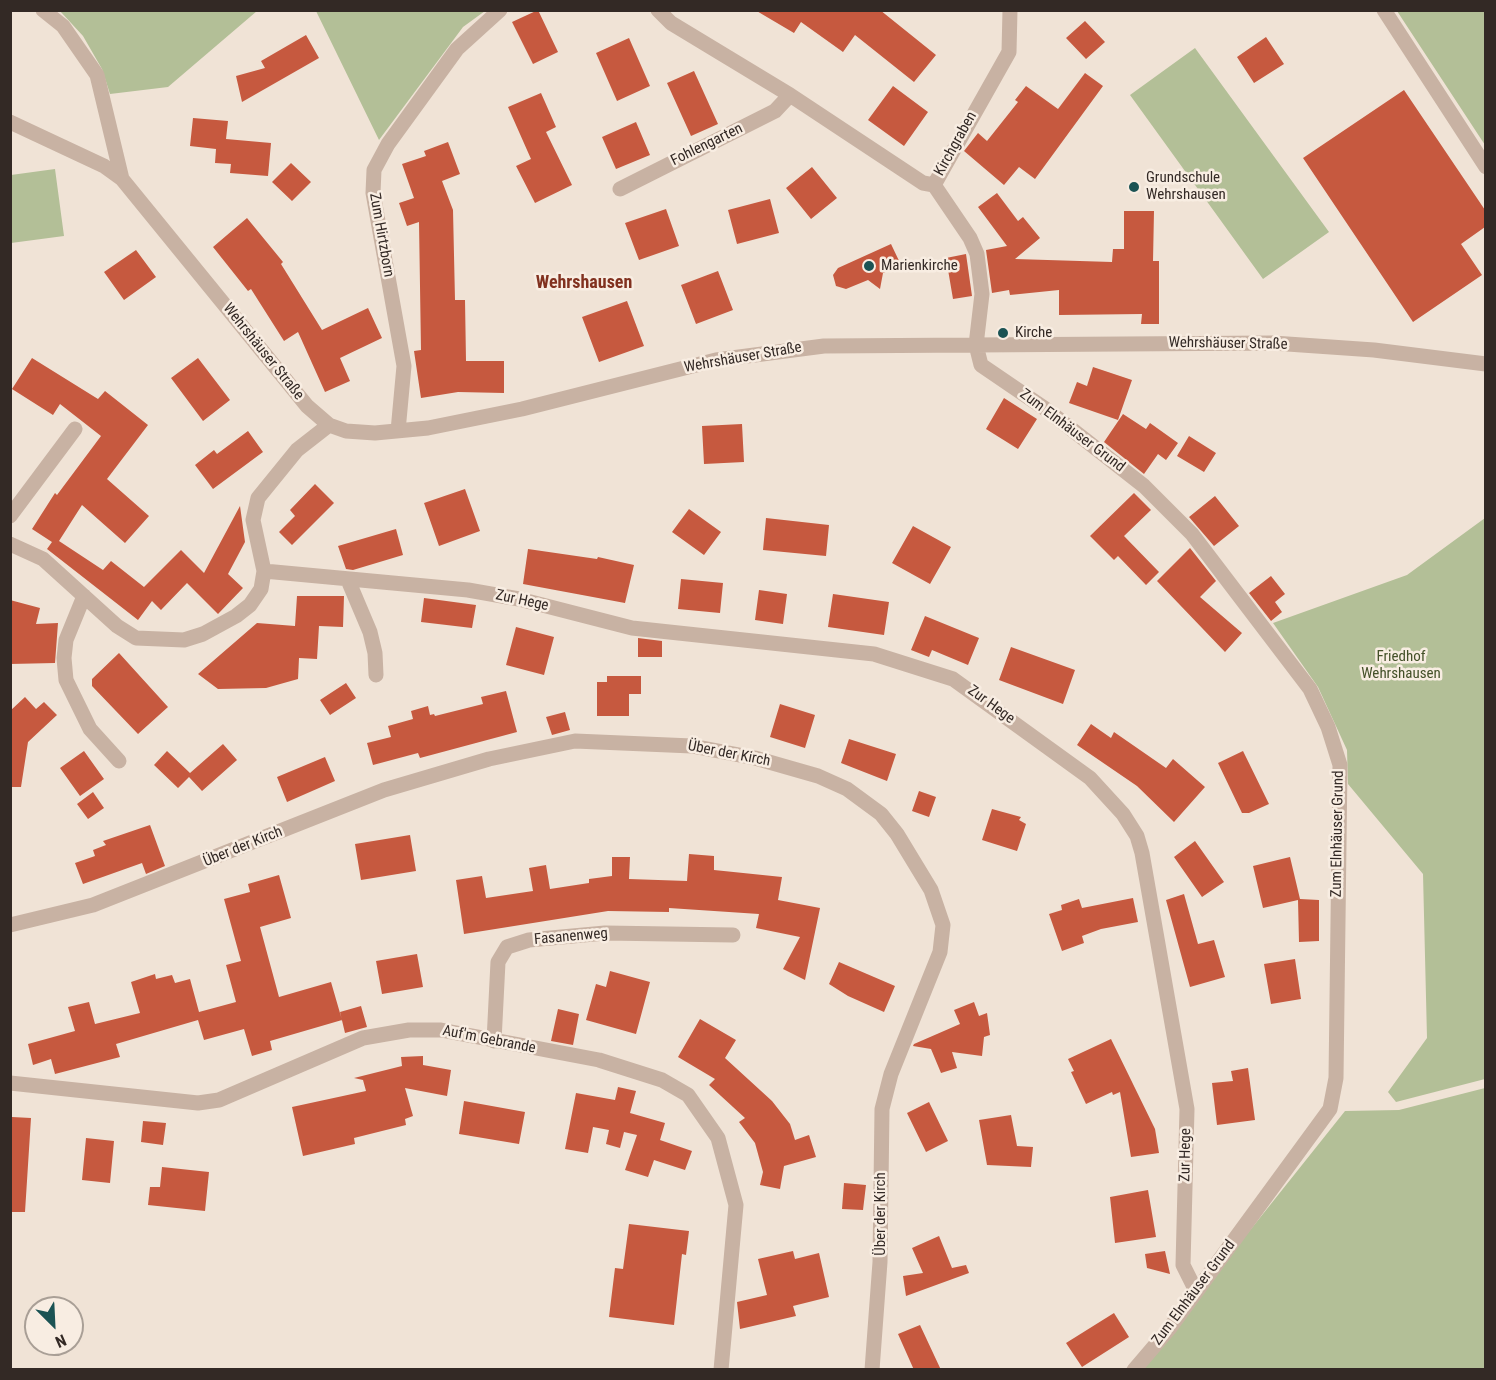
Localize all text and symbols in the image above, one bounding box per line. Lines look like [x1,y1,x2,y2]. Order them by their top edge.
street label: Kirchgraben [931,109,981,179]
street label: Fohlengarten [668,120,746,170]
place label: Grundschule Wehrshausen [1146,169,1226,204]
marker: Grundschule Wehrshausen [1127,180,1141,194]
street label: Zum Hirtzborn [365,192,397,278]
place label: Marienkirche [881,257,958,275]
marker: Marienkirche [862,259,876,273]
district label: Wehrshausen [536,272,632,294]
street label: Wehrshäuser Straße [219,300,307,404]
place label: Kirche [1015,324,1052,342]
marker: Kirche [996,326,1010,340]
street label: Wehrshäuser Straße [1168,334,1288,354]
street label: Wehrshäuser Straße [683,339,803,377]
street label: Zum Elnhäuser Grund [1016,386,1128,476]
street label: Zur Hege [494,587,550,615]
park label: Friedhof Wehrshausen [1361,648,1441,683]
street label: Zur Hege [964,682,1018,728]
street label: Über der Kirch [686,737,772,771]
street label: Zum Elnhäuser Grund [1328,770,1348,898]
street label: Über der Kirch [201,823,285,871]
street label: Fasanenweg [533,925,609,949]
street label: Auf'm Gebrande [441,1022,537,1058]
street label: Zur Hege [1177,1128,1195,1182]
street label: Über der Kirch [872,1172,890,1256]
street label: Zum Elnhäuser Grund [1149,1237,1239,1349]
north arrow [24,1296,84,1356]
text: N [52,1330,69,1352]

